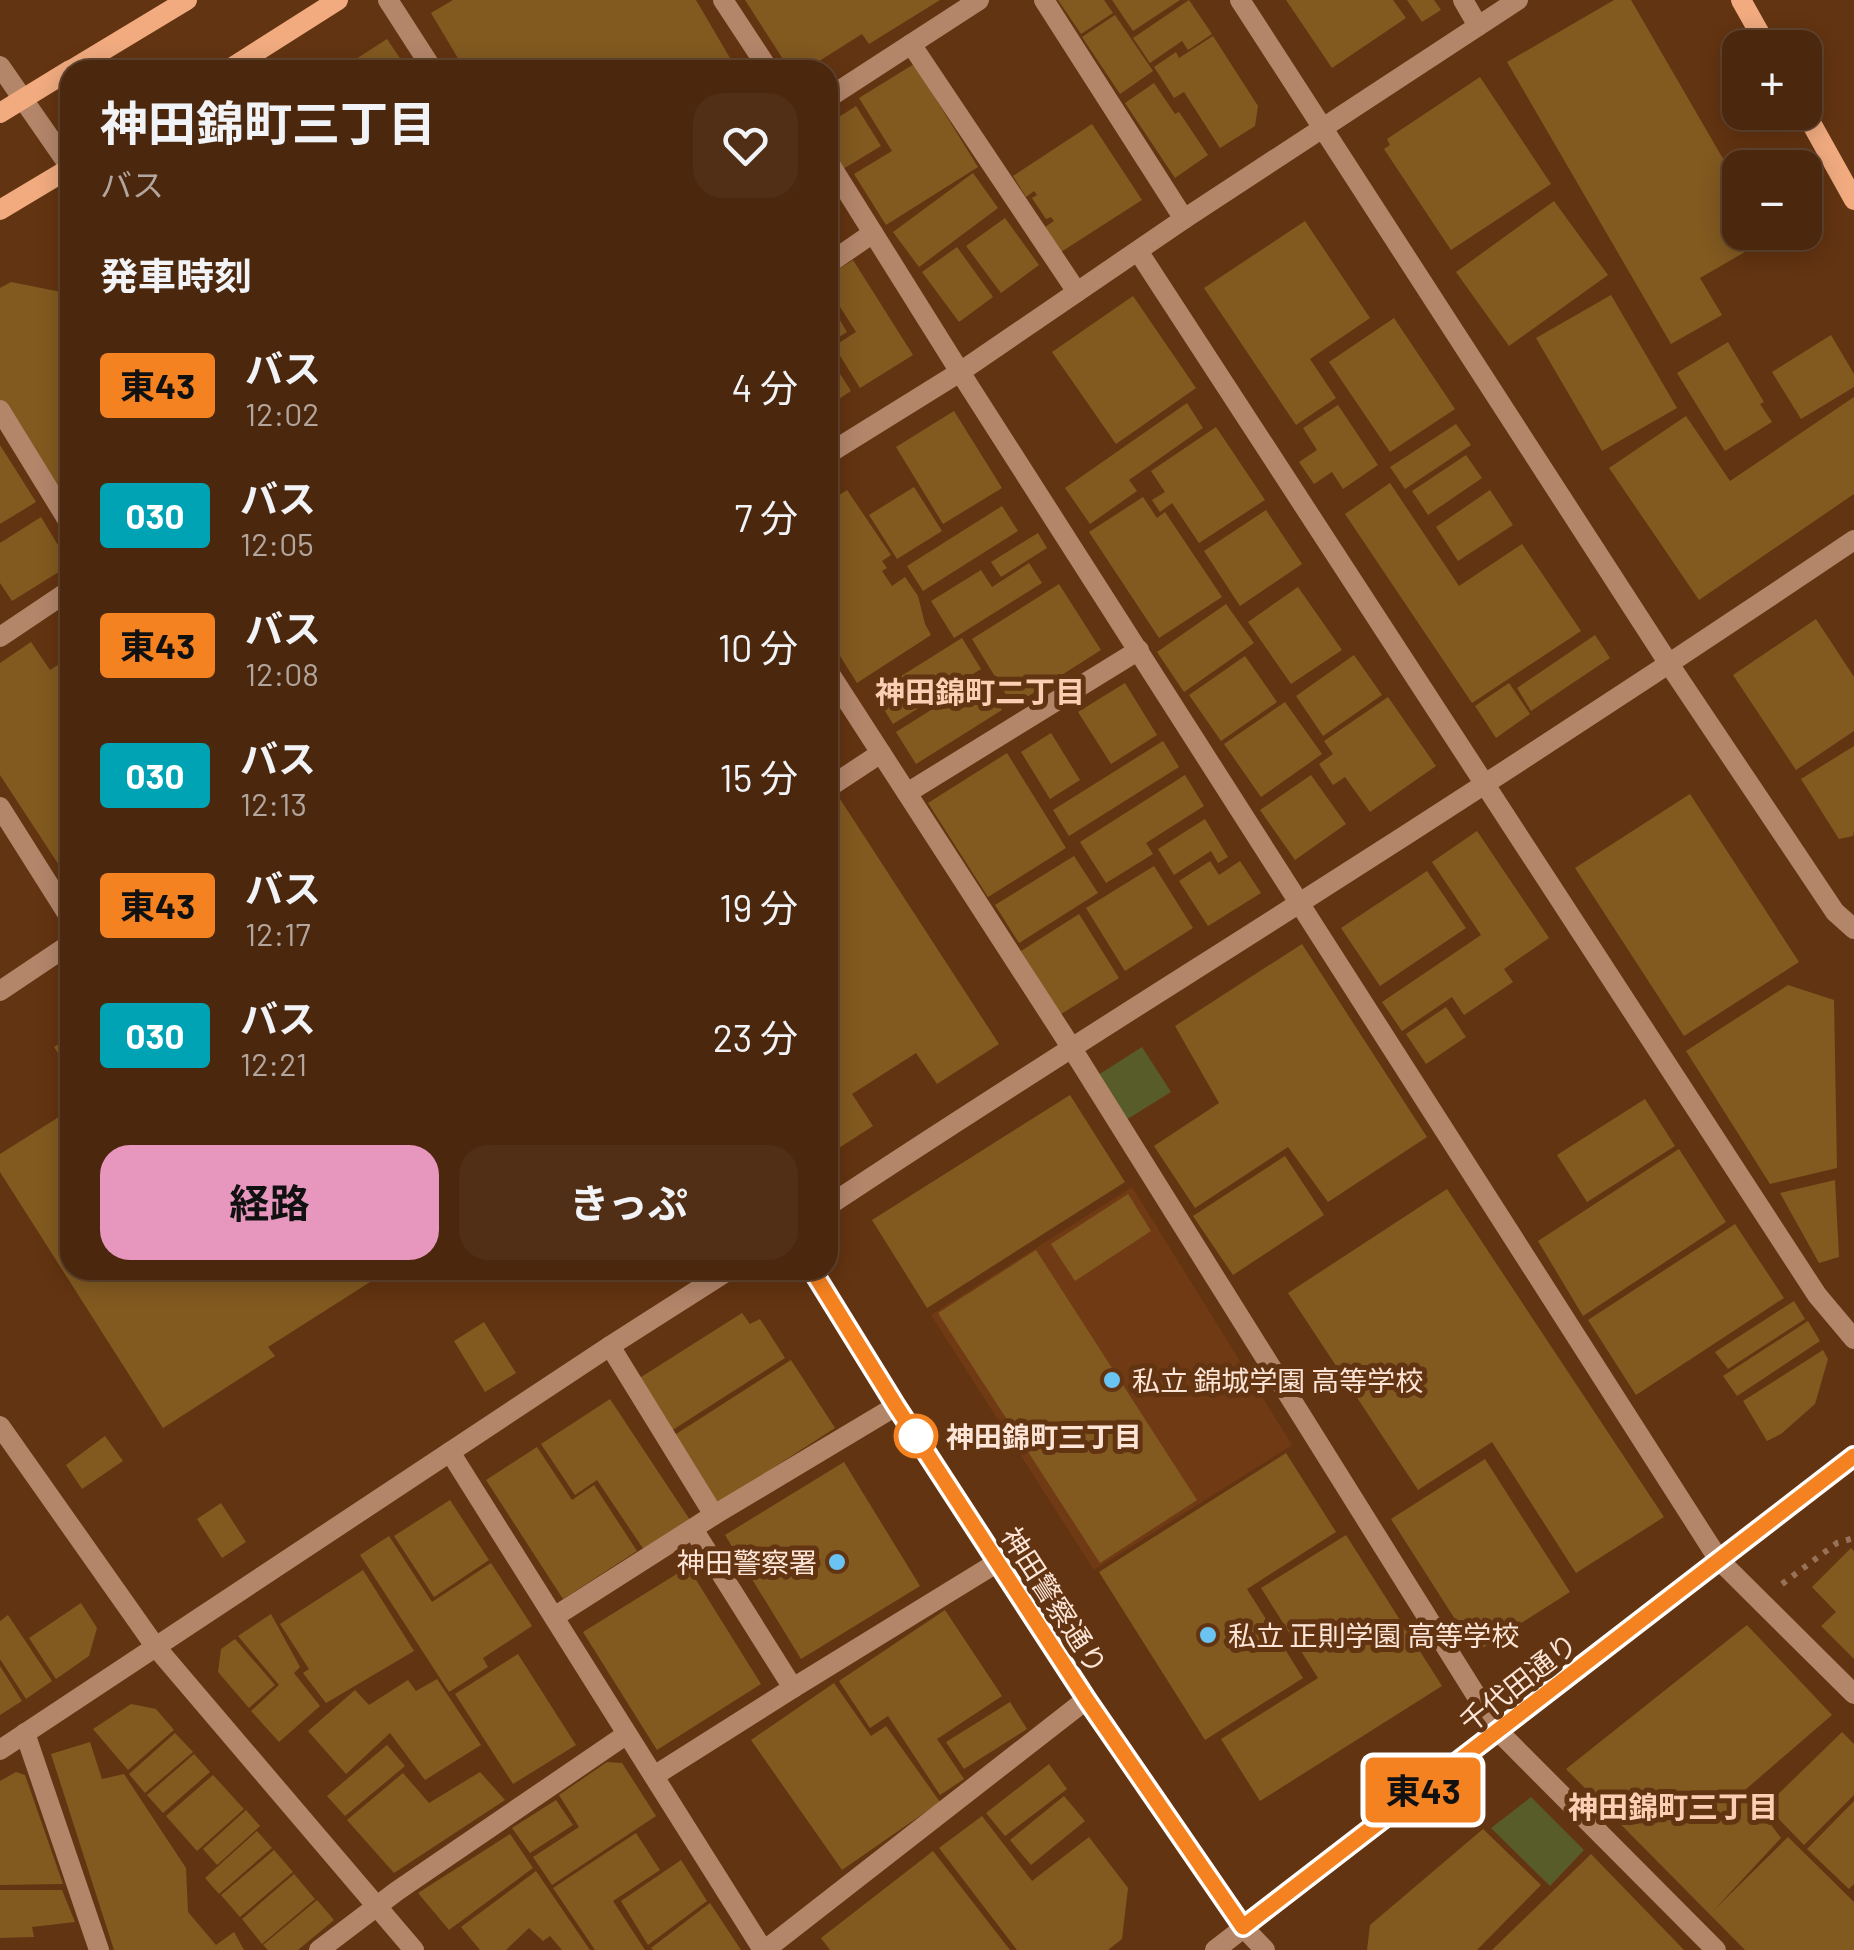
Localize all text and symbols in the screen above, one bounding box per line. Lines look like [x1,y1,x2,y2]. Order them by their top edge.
map controls [1722,30,1822,250]
button: + [1722,30,1822,130]
text: 神田錦町三丁目 [100,93,436,151]
button: heart [693,93,798,198]
button: − [1722,150,1822,250]
text: バス [100,165,164,203]
text: 発車時刻 [100,252,252,298]
text: バス [245,345,321,391]
text: 東43 [120,364,195,406]
text: 4 分 [731,364,798,410]
text: 12:02 [245,394,320,432]
text: バス [240,475,316,521]
text: 030 [126,494,184,536]
text: 7 分 [734,494,798,540]
text: 12:05 [240,524,314,562]
text: バス [245,605,321,651]
text: 東43 [120,624,195,666]
text: 10 分 [718,624,798,670]
text: 12:08 [245,654,319,692]
district label: 神田錦町二丁目 [875,673,1085,709]
text: バス [240,735,316,781]
text: 030 [126,754,184,796]
text: 15 分 [720,754,798,800]
text: 12:13 [240,784,307,822]
text: バス [245,865,321,911]
text: 東43 [120,884,195,926]
text: 19 分 [719,884,798,930]
text: 12:17 [245,914,311,952]
text: バス [240,995,316,1041]
text: 030 [126,1014,184,1056]
text: 23 分 [713,1014,798,1060]
text: 12:21 [240,1044,307,1082]
button: 経路 [100,1145,439,1260]
button: きっぷ [459,1145,798,1260]
place label: 私立 錦城学園 高等学校 [1132,1363,1423,1397]
marker: 私立 錦城学園 高等学校 [1101,1369,1123,1391]
marker: 神田錦町三丁目 [895,1415,937,1457]
place label: 神田錦町三丁目 [946,1419,1142,1453]
street label: 神田警察通り [995,1520,1115,1680]
place label: 神田警察署 [677,1545,817,1579]
marker: 神田警察署 [826,1551,848,1573]
place label: 私立 正則学園 高等学校 [1228,1618,1519,1652]
marker: 私立 正則学園 高等学校 [1197,1624,1219,1646]
street label: 千代田通り [1452,1626,1584,1738]
line badge: 東43 [1366,1758,1480,1822]
text: 東43 [1385,1769,1461,1811]
district label: 神田錦町三丁目 [1568,1788,1778,1824]

